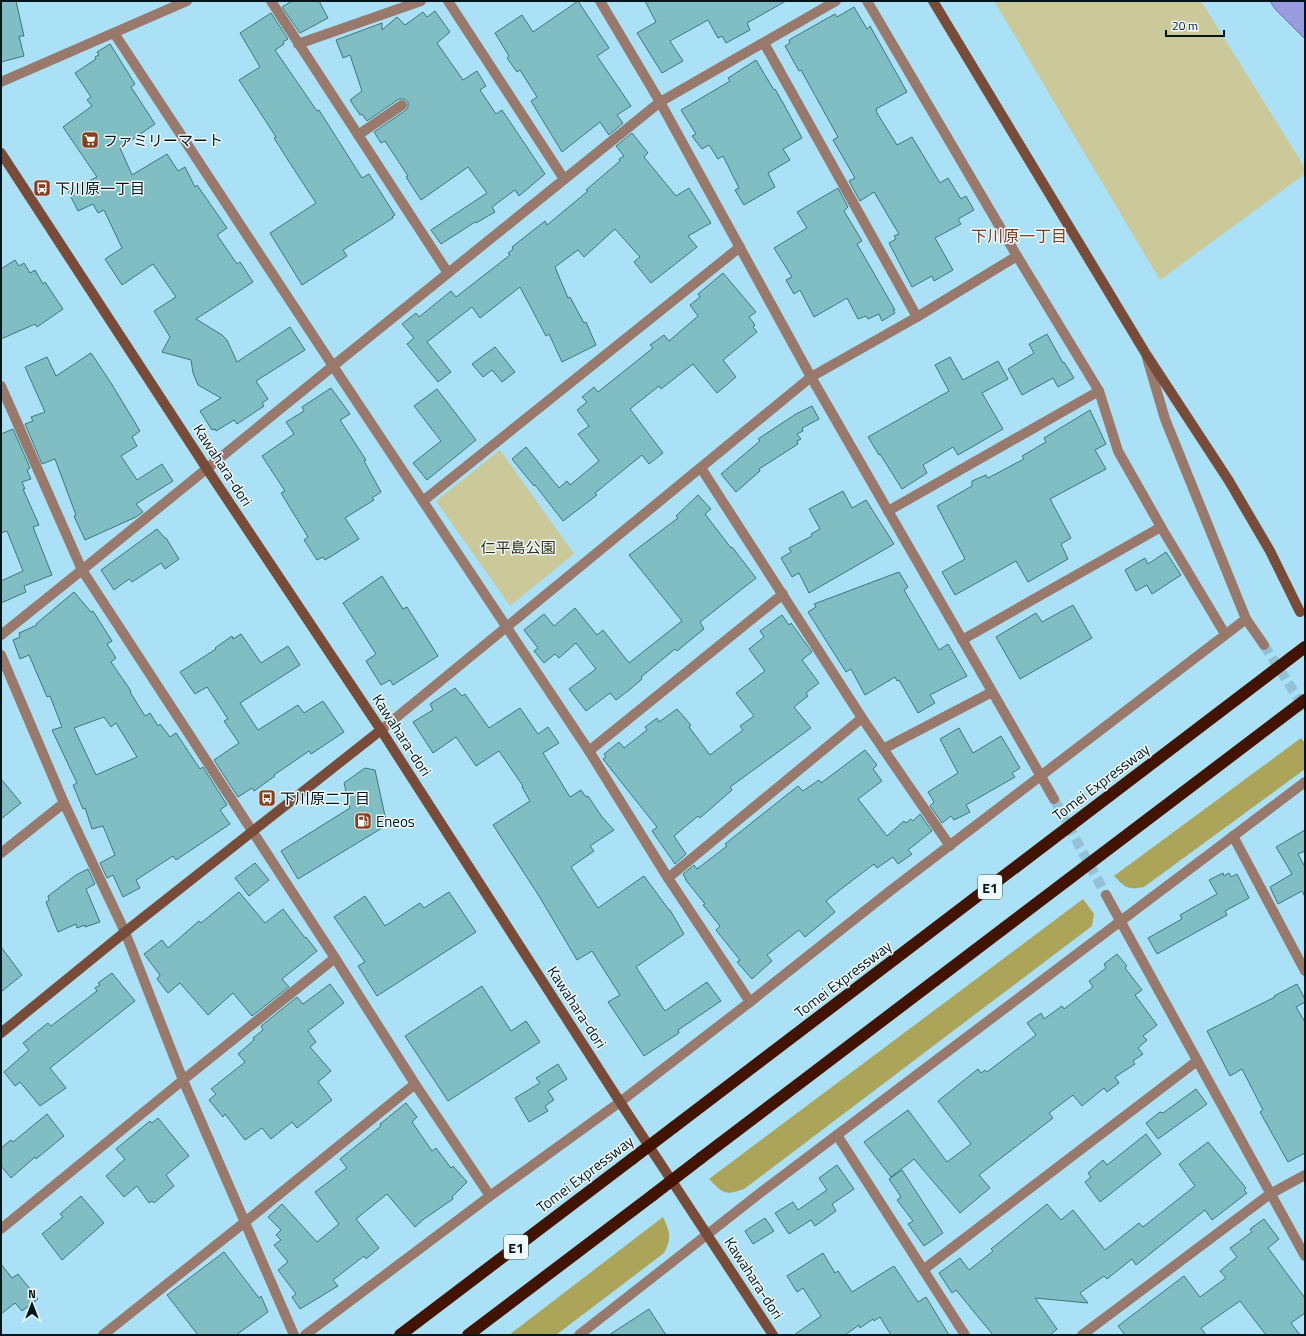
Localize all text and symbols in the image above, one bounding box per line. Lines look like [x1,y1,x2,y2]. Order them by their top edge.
scale bar [1166,12,1224,38]
text: 20 m [1172,16,1198,35]
place label: ファミリーマート [103,129,223,152]
supermarket icon: ファミリーマート [80,130,100,150]
place label: 下川原一丁目 [55,177,145,200]
bus stop icon: 下川原一丁目 [32,178,52,198]
district label: 下川原一丁目 [971,224,1067,248]
street label: Kawahara-dori [188,419,258,511]
park label: 仁平島公園 [480,536,556,559]
street label: Kawahara-dori [367,689,437,781]
street label: Tomei Expressway [1047,738,1155,826]
place label: 下川原二丁目 [280,787,370,810]
bus stop icon: 下川原二丁目 [257,788,277,808]
place label: Eneos [376,810,415,833]
fuel station icon: Eneos [353,811,373,831]
road number: E1 [978,875,1002,899]
street label: Tomei Expressway [789,935,897,1023]
street label: Kawahara-dori [542,961,612,1053]
street label: Tomei Expressway [531,1130,639,1218]
street label: Kawahara-dori [719,1232,789,1324]
road number: E1 [504,1235,528,1259]
north arrow [12,1284,52,1324]
text: N [28,1286,36,1302]

